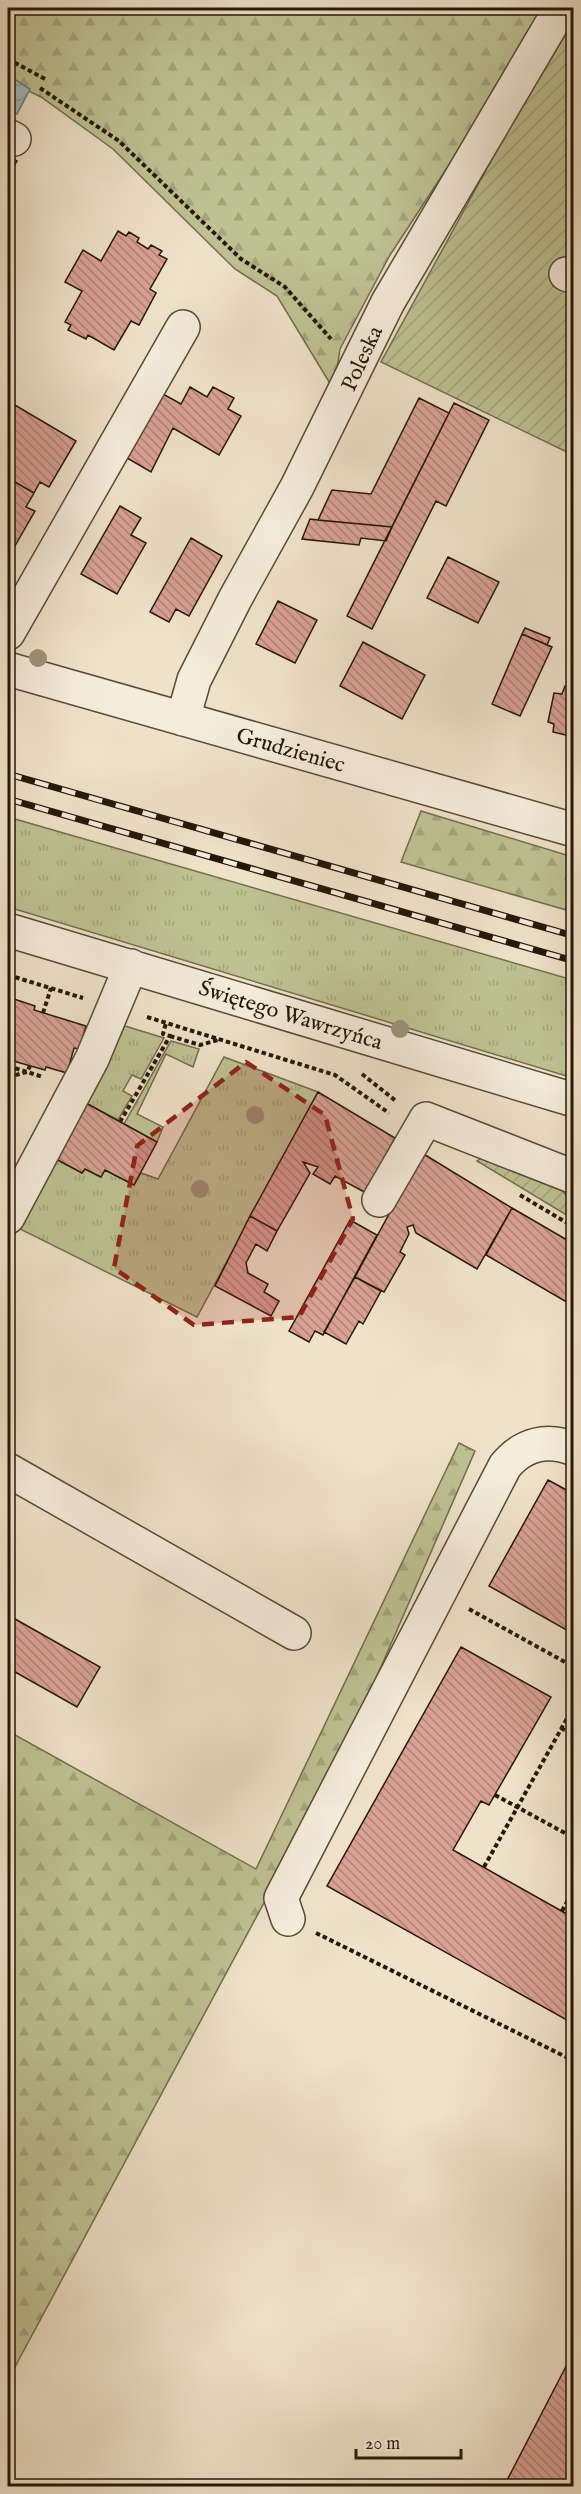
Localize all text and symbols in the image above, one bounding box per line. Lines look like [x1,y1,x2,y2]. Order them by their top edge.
street label: Poleska [336,321,390,396]
street label: Grudzieniec [233,722,348,780]
street label: Świętego Wawrzyńca [195,975,386,1057]
scale bar [356,2422,461,2460]
text: 20 m [365,2433,400,2456]

